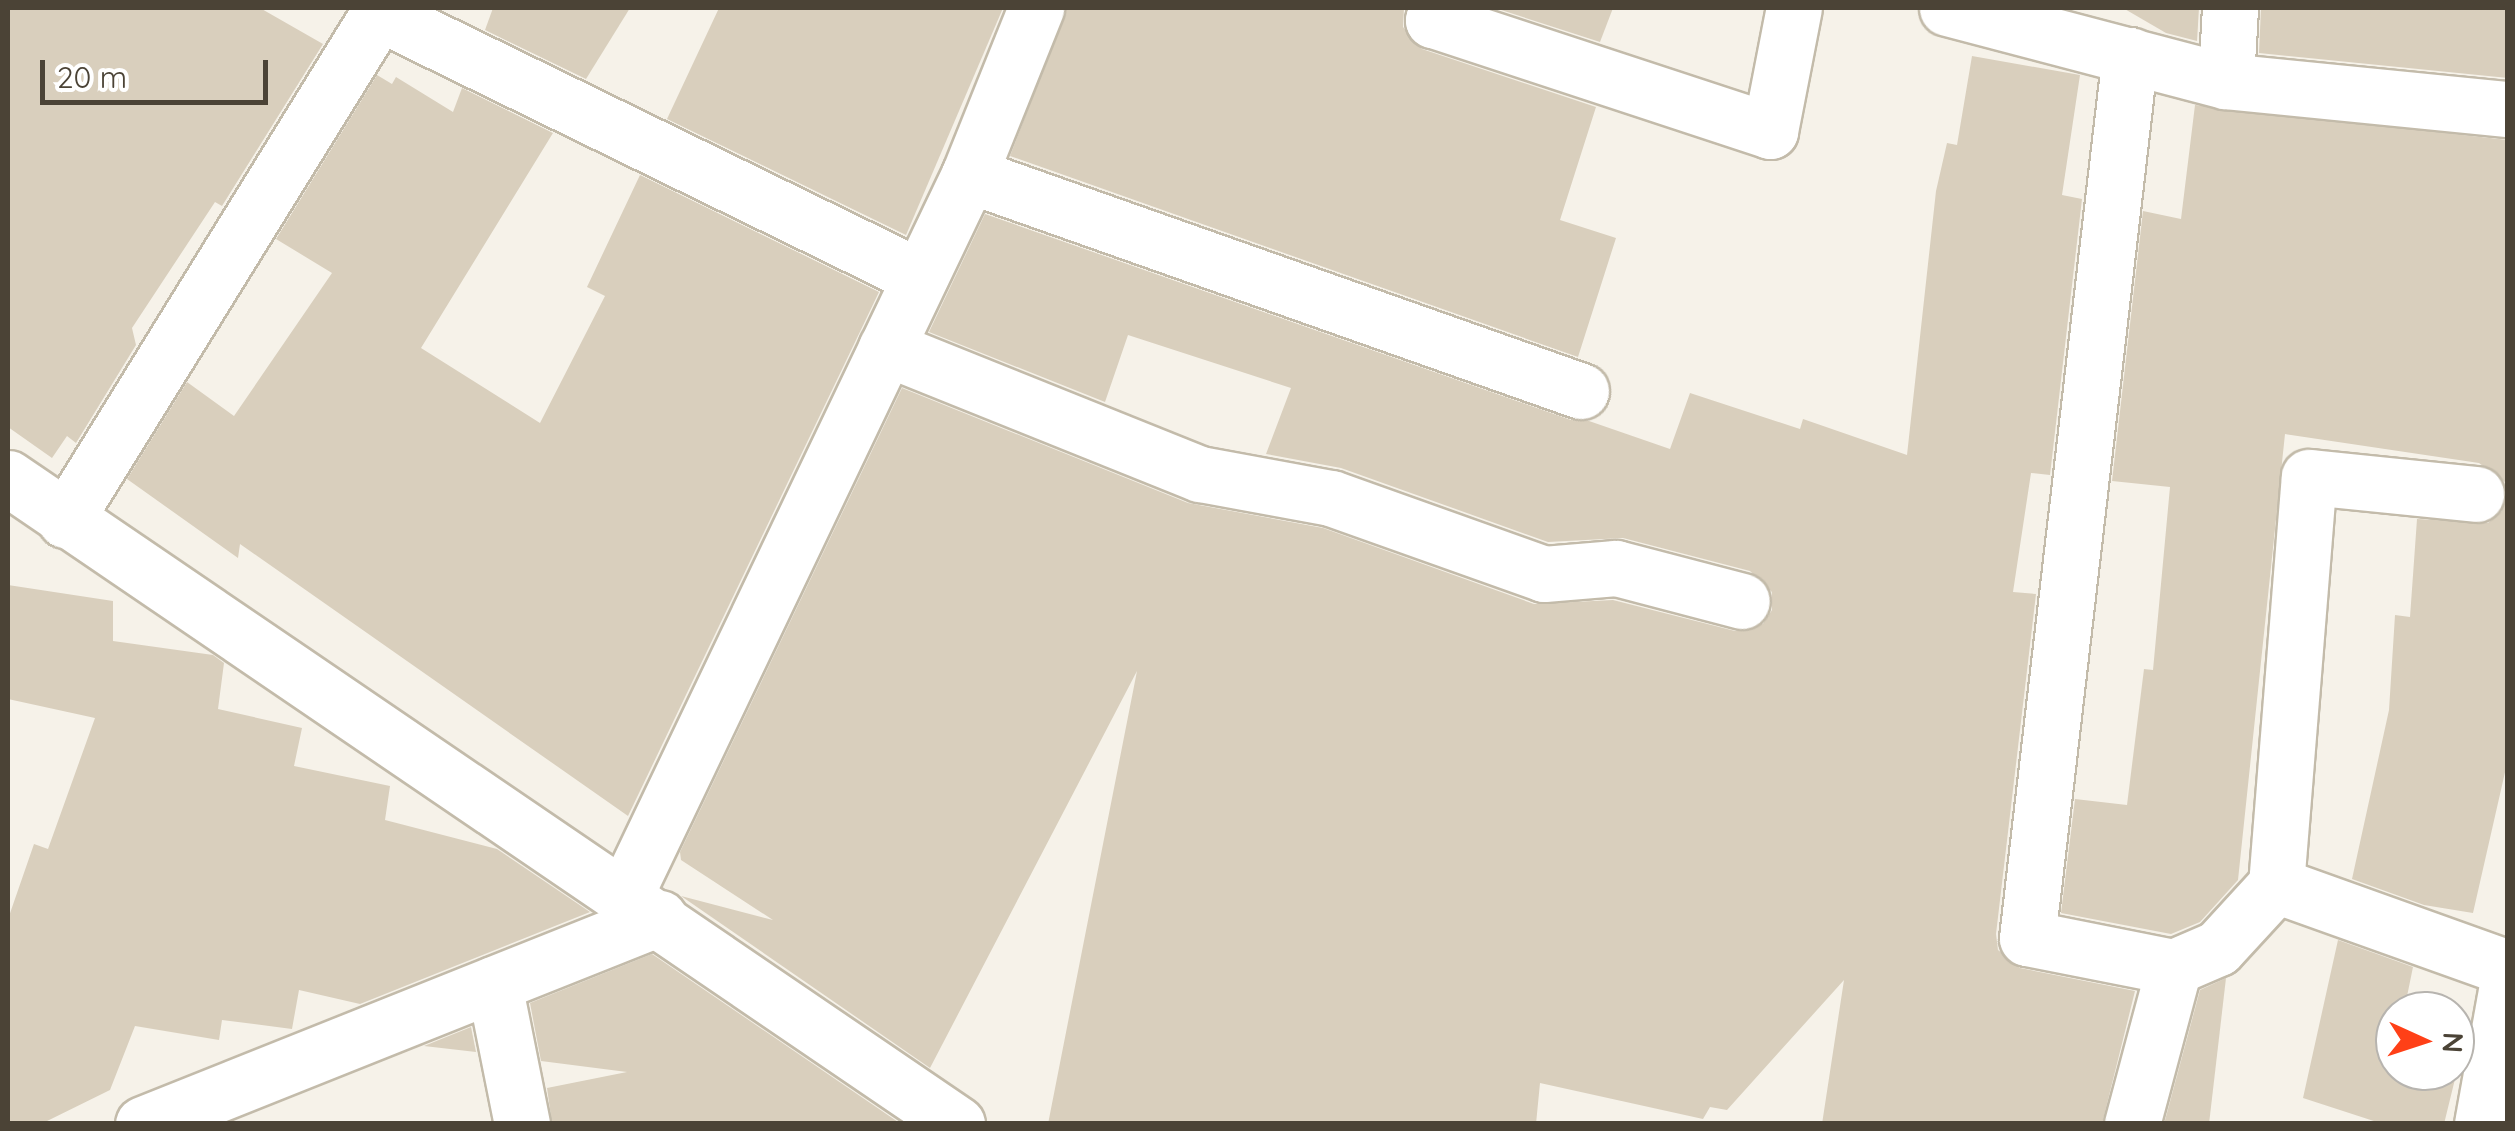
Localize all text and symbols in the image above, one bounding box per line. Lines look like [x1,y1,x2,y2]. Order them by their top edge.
scale bar [45,40,272,102]
text: 20 m [57,58,127,96]
north arrow [2375,991,2475,1091]
text: N [2435,1031,2471,1054]

